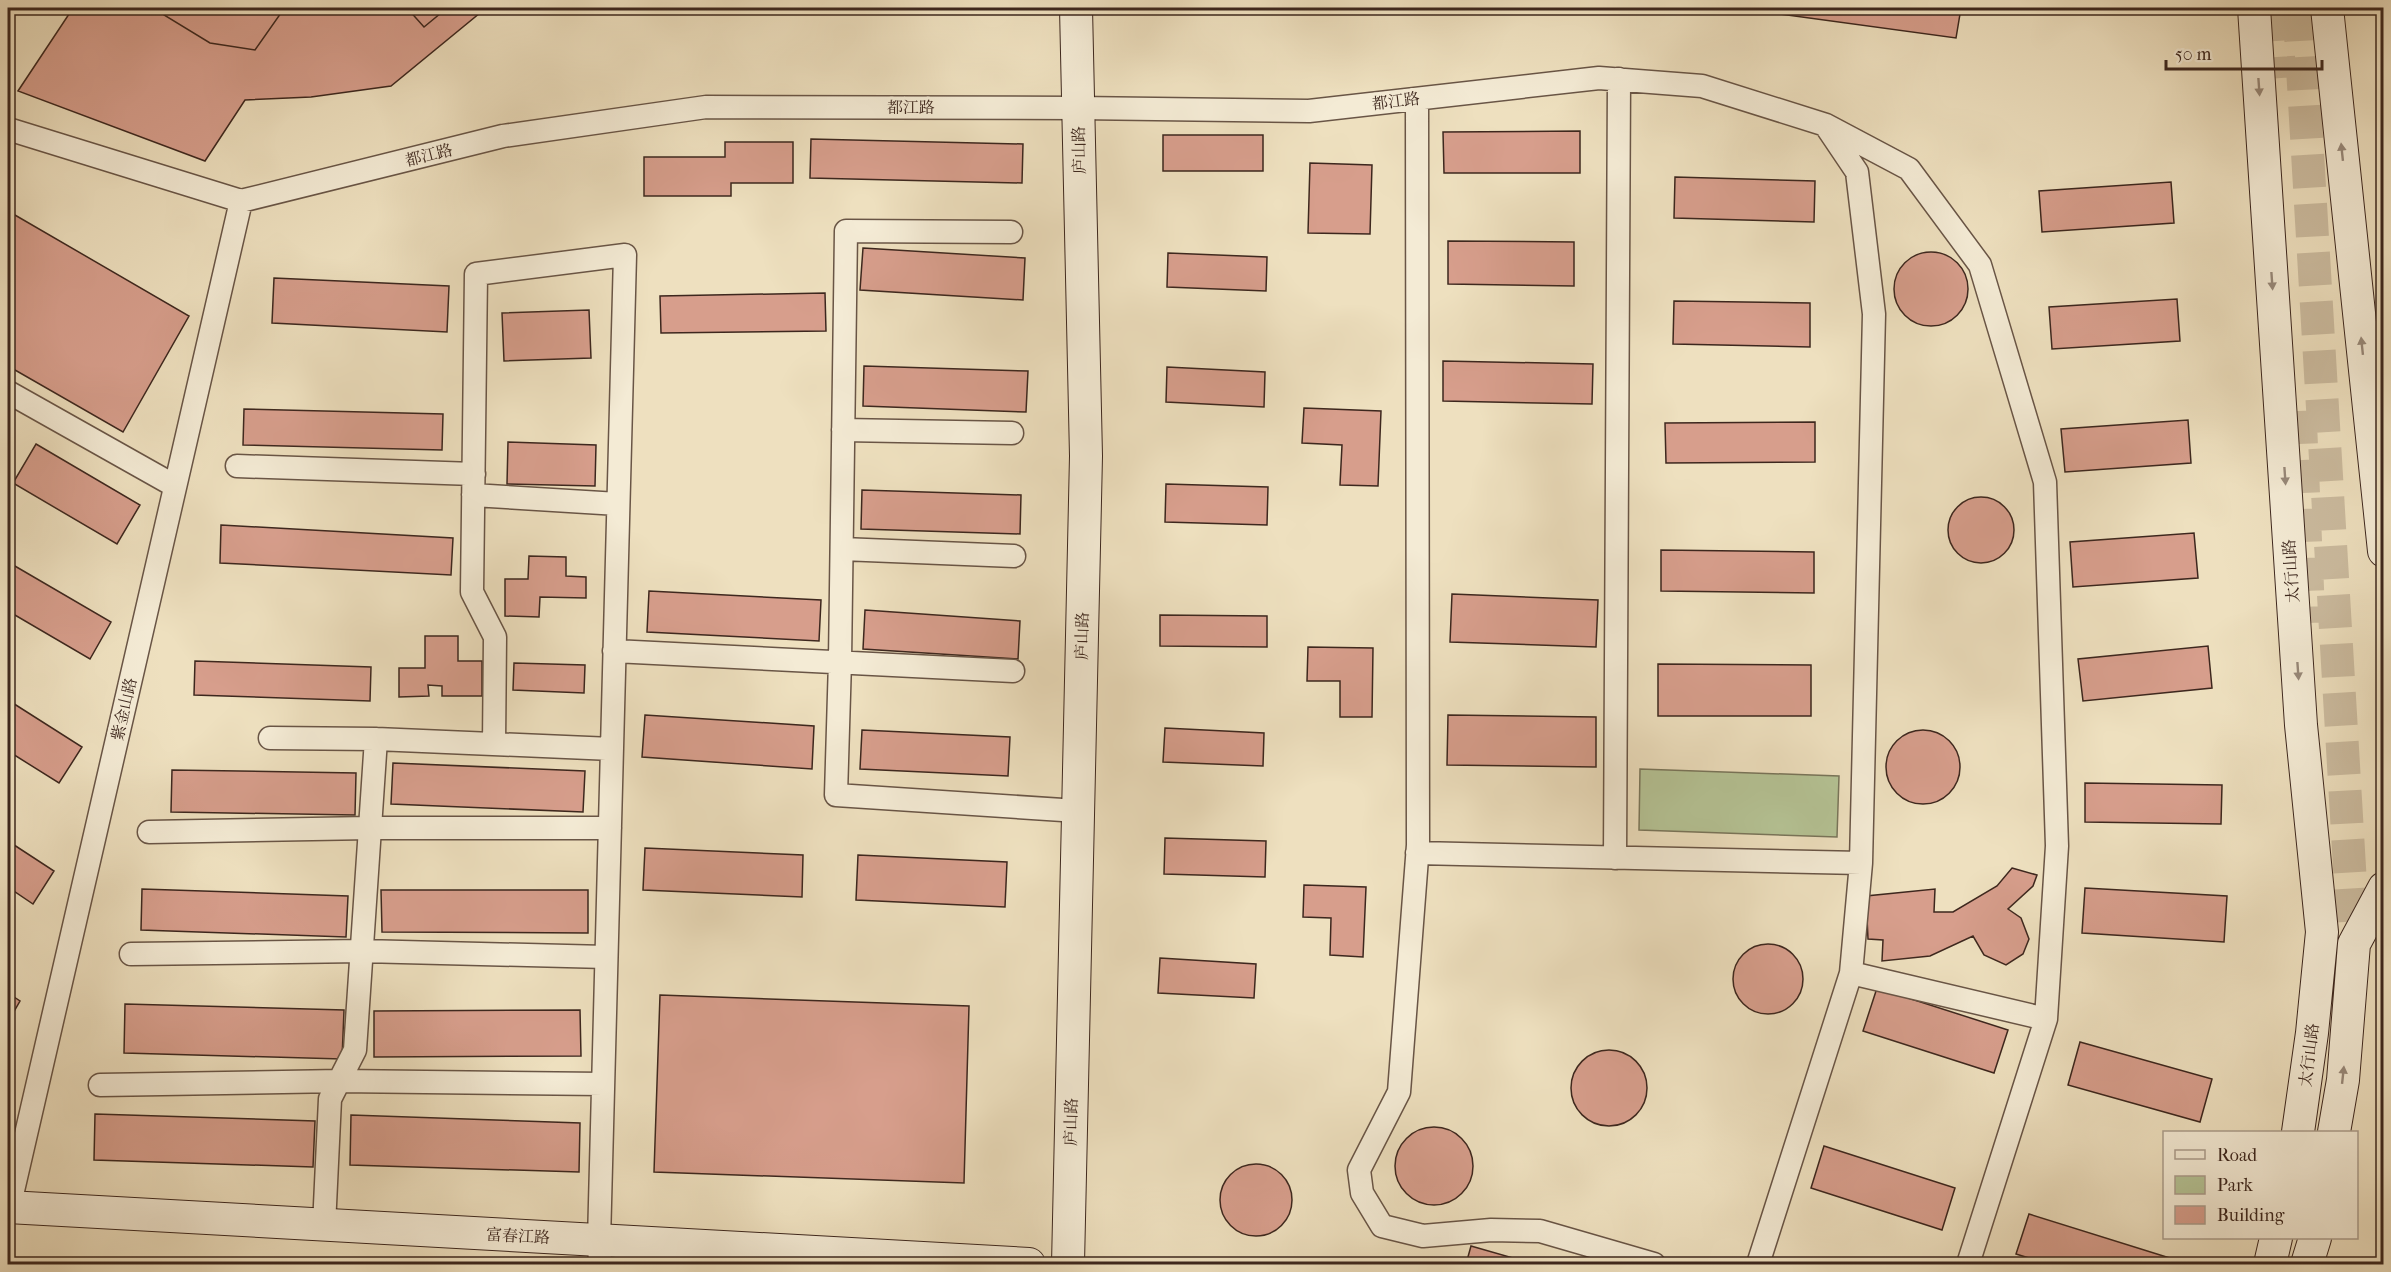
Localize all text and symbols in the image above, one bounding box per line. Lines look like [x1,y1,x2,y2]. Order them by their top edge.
scale bar [2166,33,2322,71]
text: 50 m [2175,44,2212,65]
one-way arrow [2254,77,2264,96]
street label: 都江路 [1371,89,1421,113]
street label: 都江路 [887,98,935,117]
street label: 庐山路 [1069,126,1089,174]
street label: 都江路 [403,140,455,170]
one-way arrow [2337,143,2347,162]
one-way arrow [2267,272,2277,291]
one-way arrow [2357,337,2367,356]
one-way arrow [2280,466,2289,485]
street label: 太行山路 [2279,538,2303,604]
street label: 庐山路 [1072,612,1092,660]
one-way arrow [2293,661,2302,680]
street label: 紫金山路 [108,676,140,742]
street label: 太行山路 [2296,1022,2322,1088]
one-way arrow [2338,1065,2348,1084]
street label: 庐山路 [1061,1098,1081,1146]
legend [2163,1131,2358,1239]
text: Road [2217,1145,2257,1166]
text: Park [2217,1175,2254,1196]
text: Building [2217,1205,2285,1226]
street label: 富春江路 [486,1225,550,1247]

